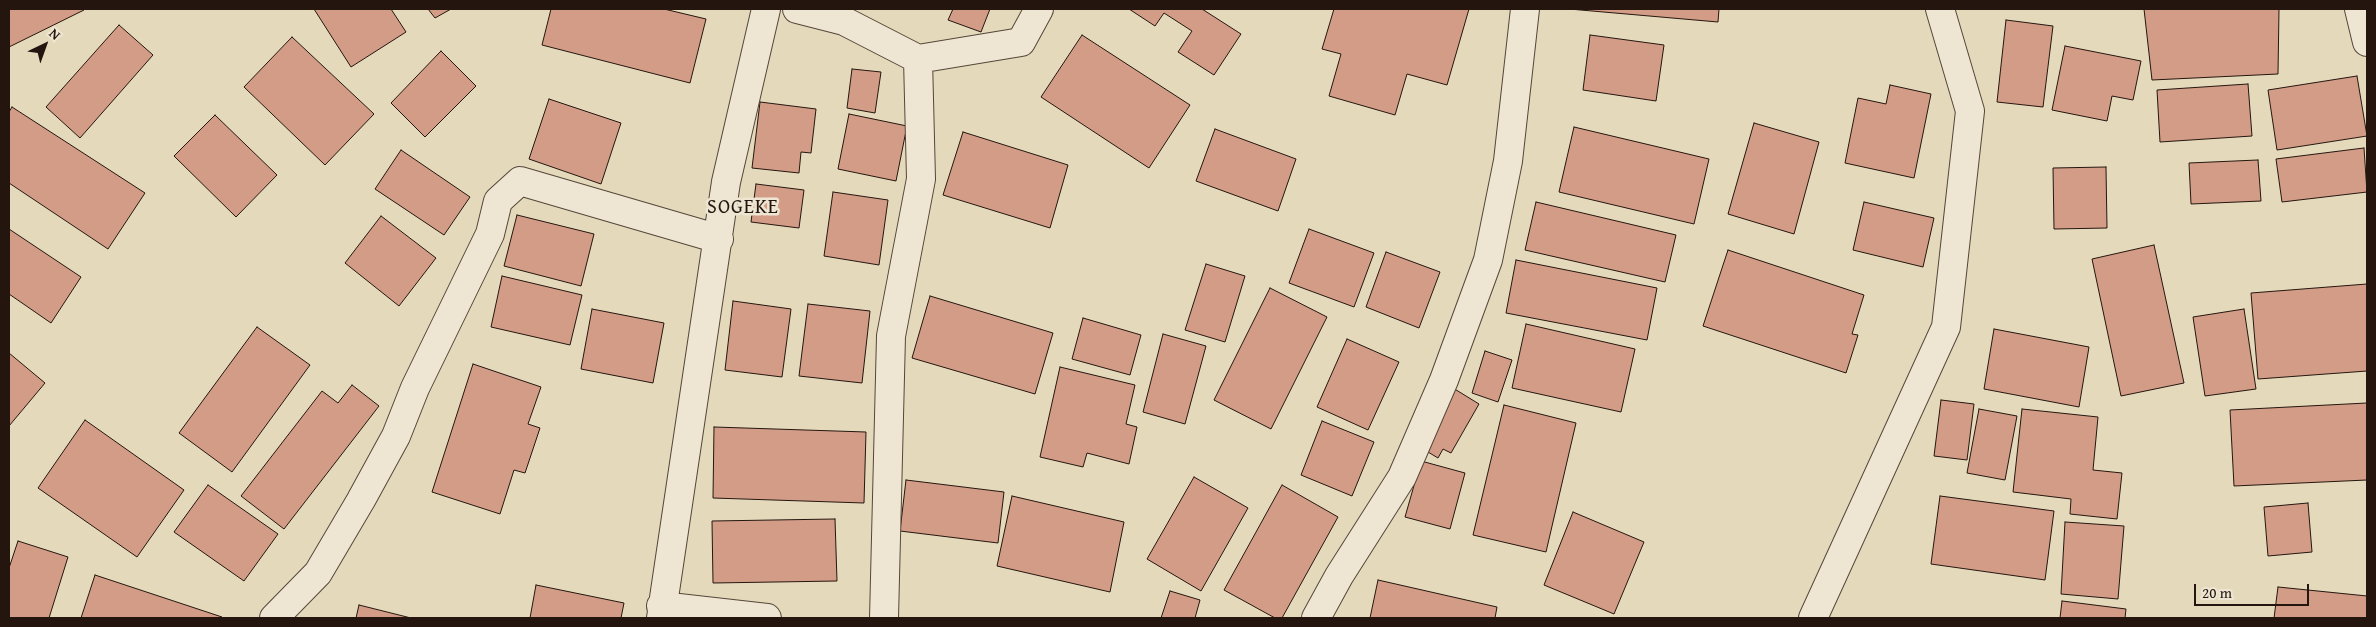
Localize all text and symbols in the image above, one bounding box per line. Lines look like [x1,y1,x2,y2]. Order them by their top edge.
north arrow [20,20,70,70]
text: N [45,23,65,44]
district label: SOGEKE [706,196,780,220]
scale bar [2196,574,2311,606]
text: 20 m [2202,582,2232,603]

